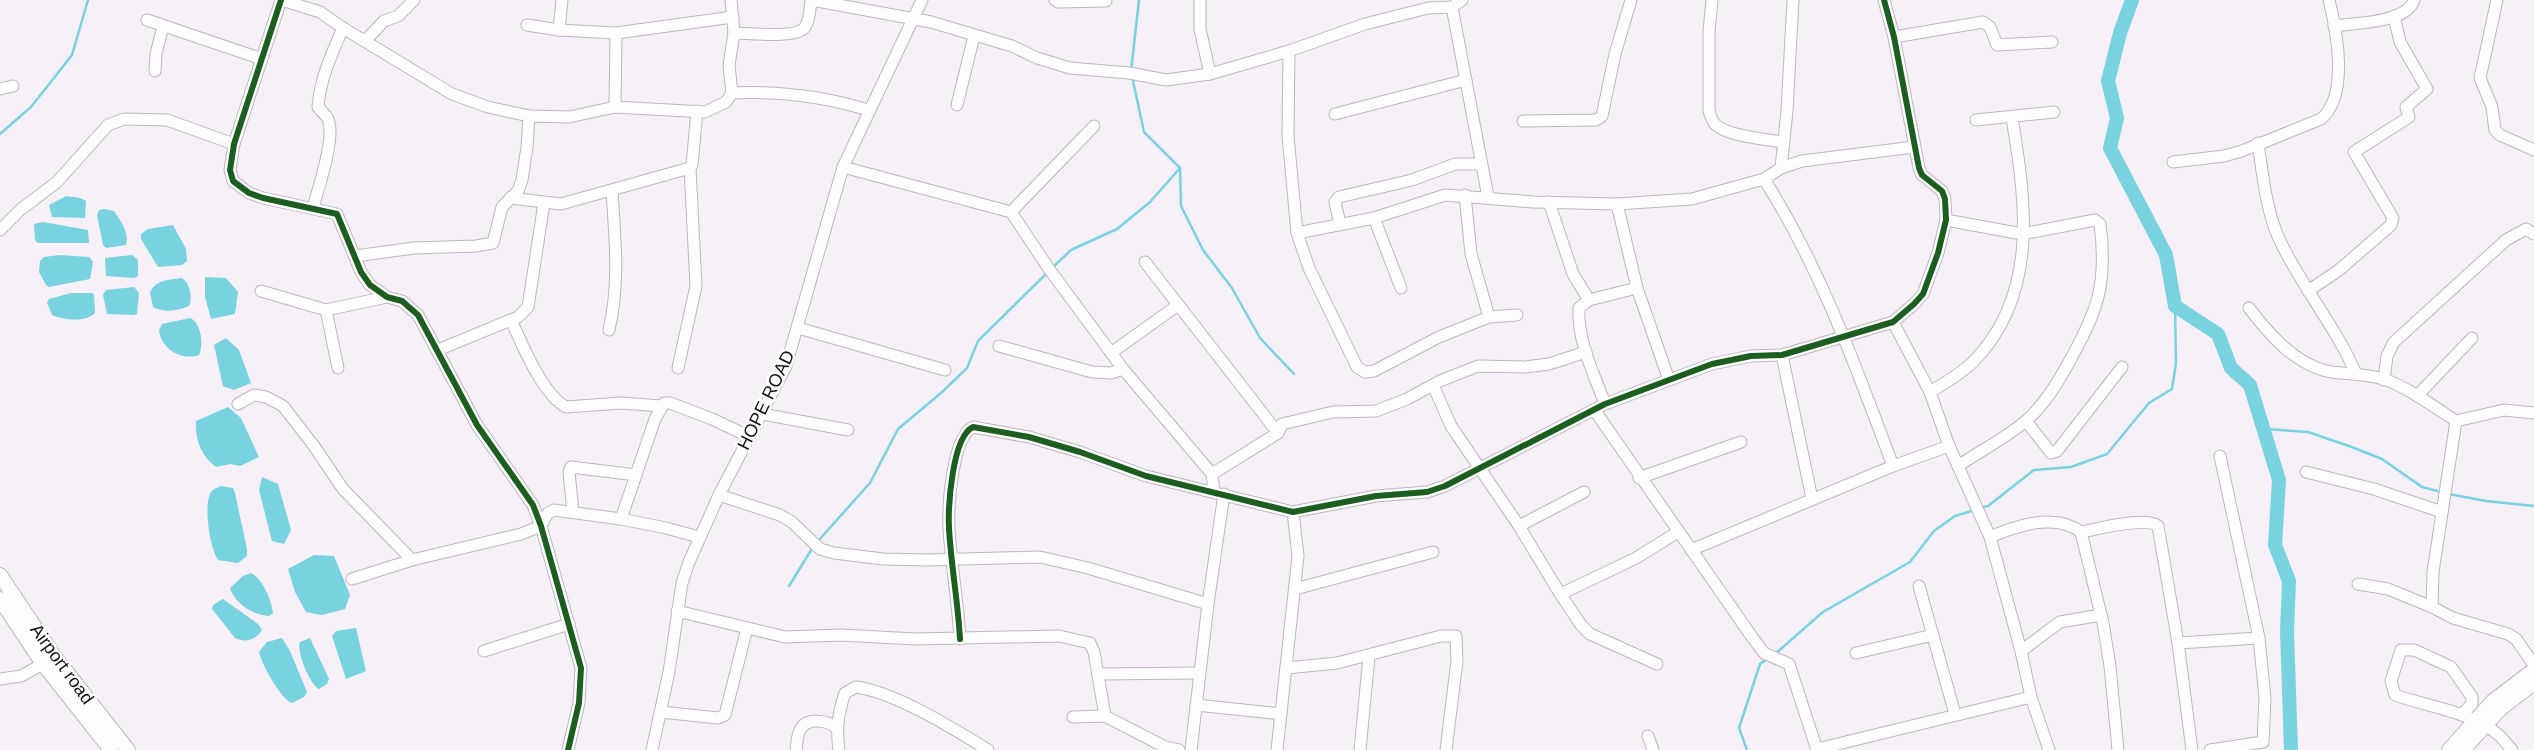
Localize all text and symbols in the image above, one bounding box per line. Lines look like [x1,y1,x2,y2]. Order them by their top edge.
street label: HOPE ROAD [733,347,799,453]
street label: Airport road [26,620,98,708]

